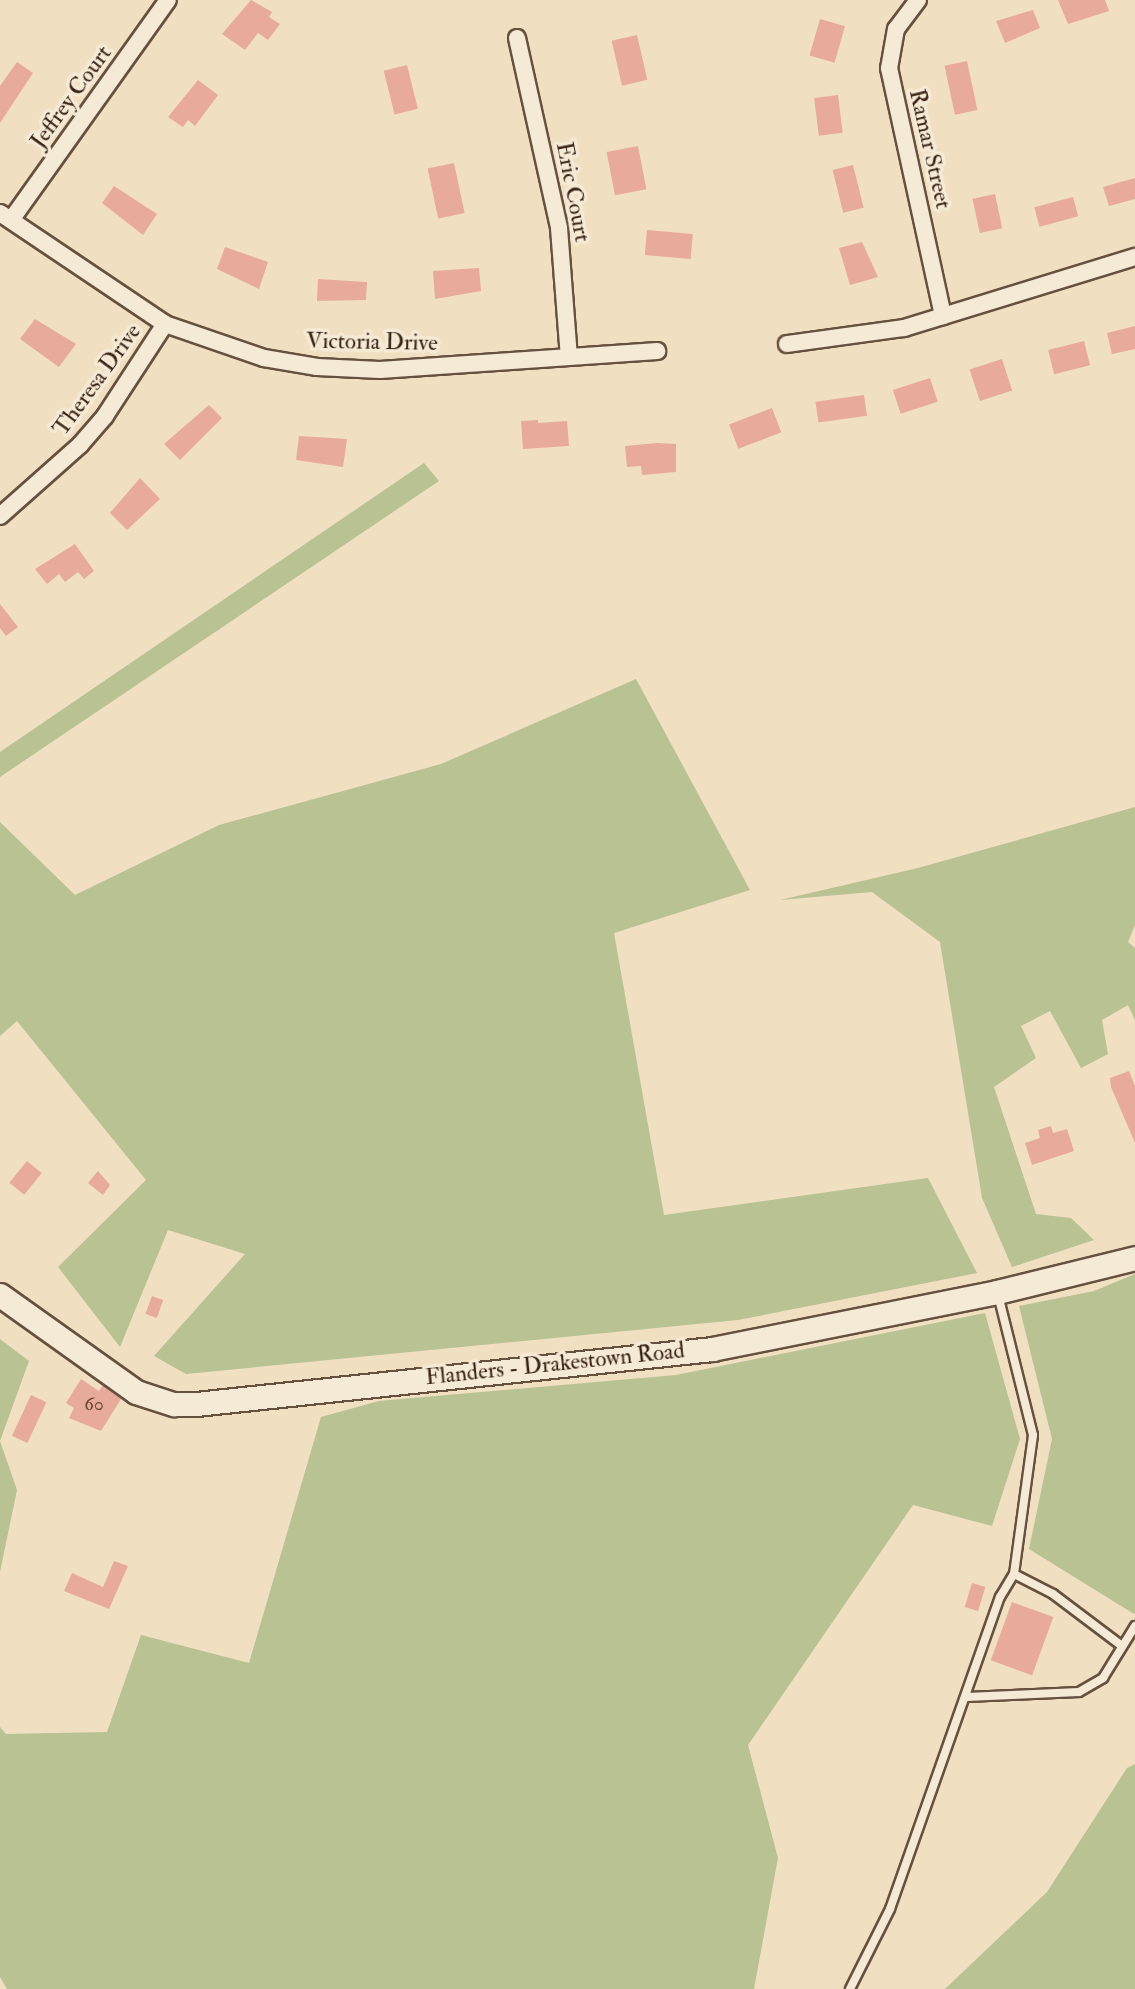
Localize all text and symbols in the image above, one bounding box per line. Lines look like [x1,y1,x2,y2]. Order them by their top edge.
street label: Jeffrey Court [24,40,118,154]
street label: Ramar Street [903,86,957,212]
street label: Eric Court [550,140,596,244]
street label: Theresa Drive [47,319,147,441]
street label: Victoria Drive [306,327,438,357]
street label: Flanders - Drakestown Road [424,1337,686,1391]
house number: 60 [84,1394,104,1416]

